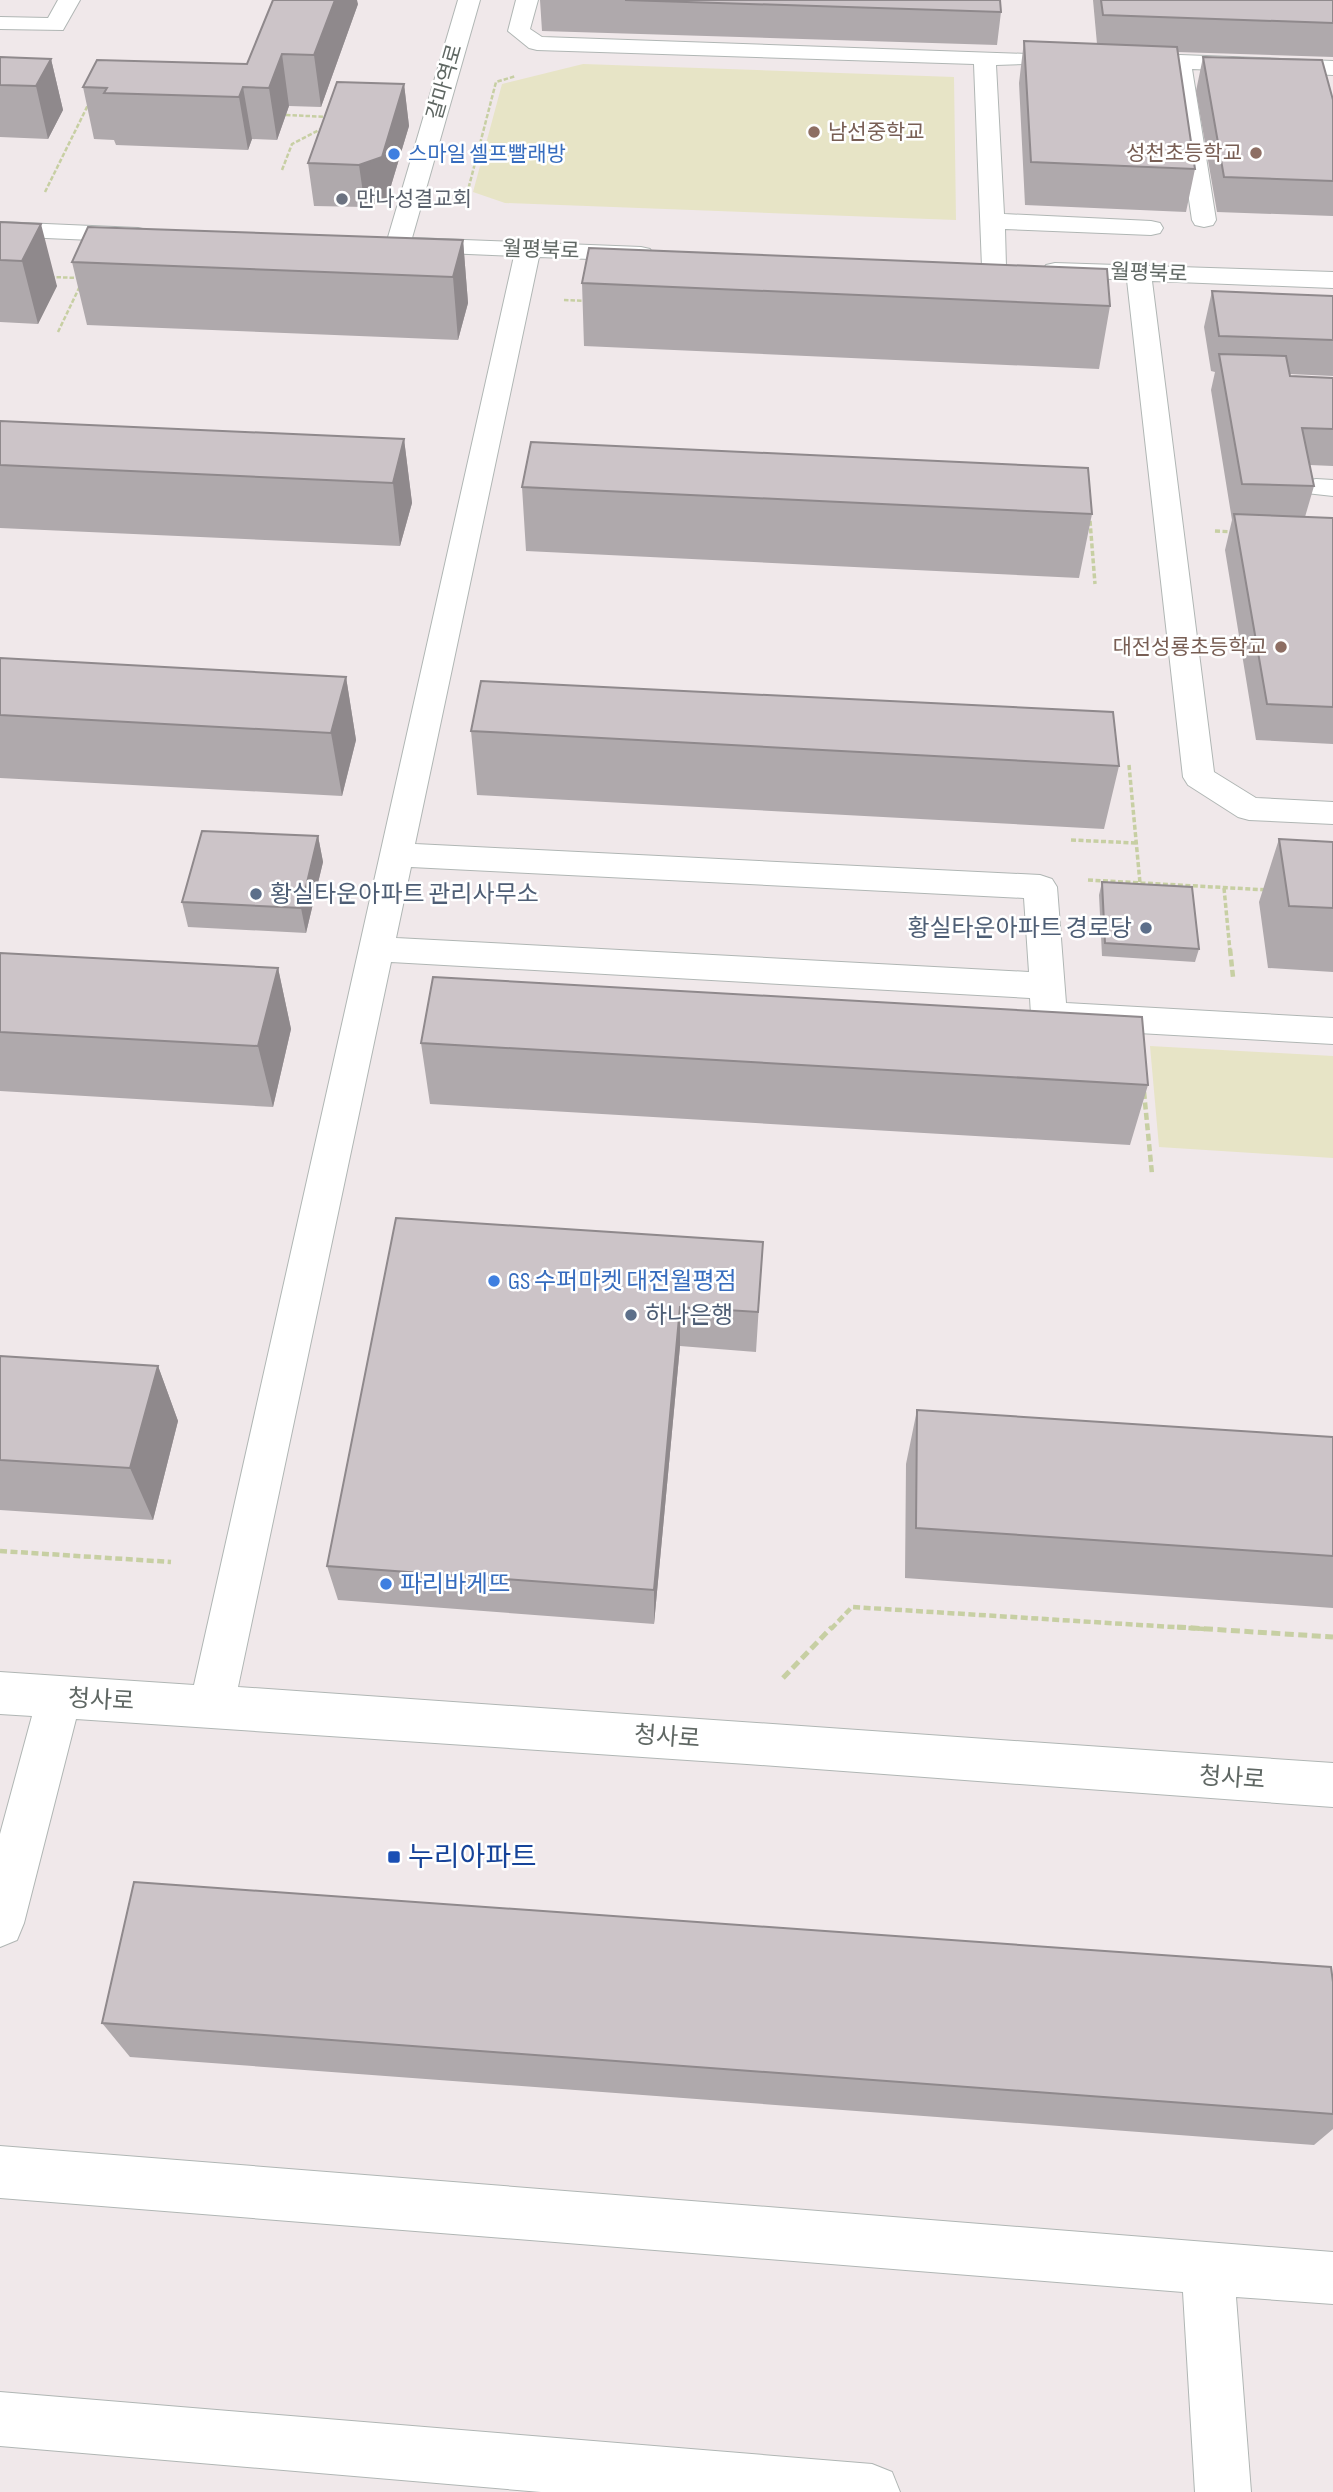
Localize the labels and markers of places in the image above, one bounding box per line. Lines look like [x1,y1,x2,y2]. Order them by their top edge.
place label: 남선중학교 [828,120,925,145]
marker: 남선중학교 [806,124,822,140]
place label: 성천초등학교 [1126,141,1242,166]
place label: 스마일 셀프빨래방 [408,142,566,167]
marker: 성천초등학교 [1248,145,1264,161]
marker: 스마일 셀프빨래방 [386,146,402,162]
place label: 만나성결교회 [356,187,472,212]
marker: 만나성결교회 [334,191,350,207]
place label: 대전성룡초등학교 [1112,635,1267,660]
marker: 대전성룡초등학교 [1273,639,1289,655]
place label: 황실타운아파트 관리사무소 [270,880,539,909]
marker: 황실타운아파트 관리사무소 [248,886,264,902]
place label: 황실타운아파트 경로당 [907,914,1132,943]
marker: 황실타운아파트 경로당 [1138,920,1154,936]
place label: GS 수퍼마켓 대전월평점 [508,1267,737,1296]
marker: GS 수퍼마켓 대전월평점 [486,1273,502,1289]
place label: 하나은행 [645,1301,733,1330]
marker: 하나은행 [623,1307,639,1323]
place label: 파리바게뜨 [400,1570,510,1599]
marker: 파리바게뜨 [378,1576,394,1592]
place label: 누리아파트 [408,1841,537,1874]
marker: 누리아파트 [386,1849,402,1865]

